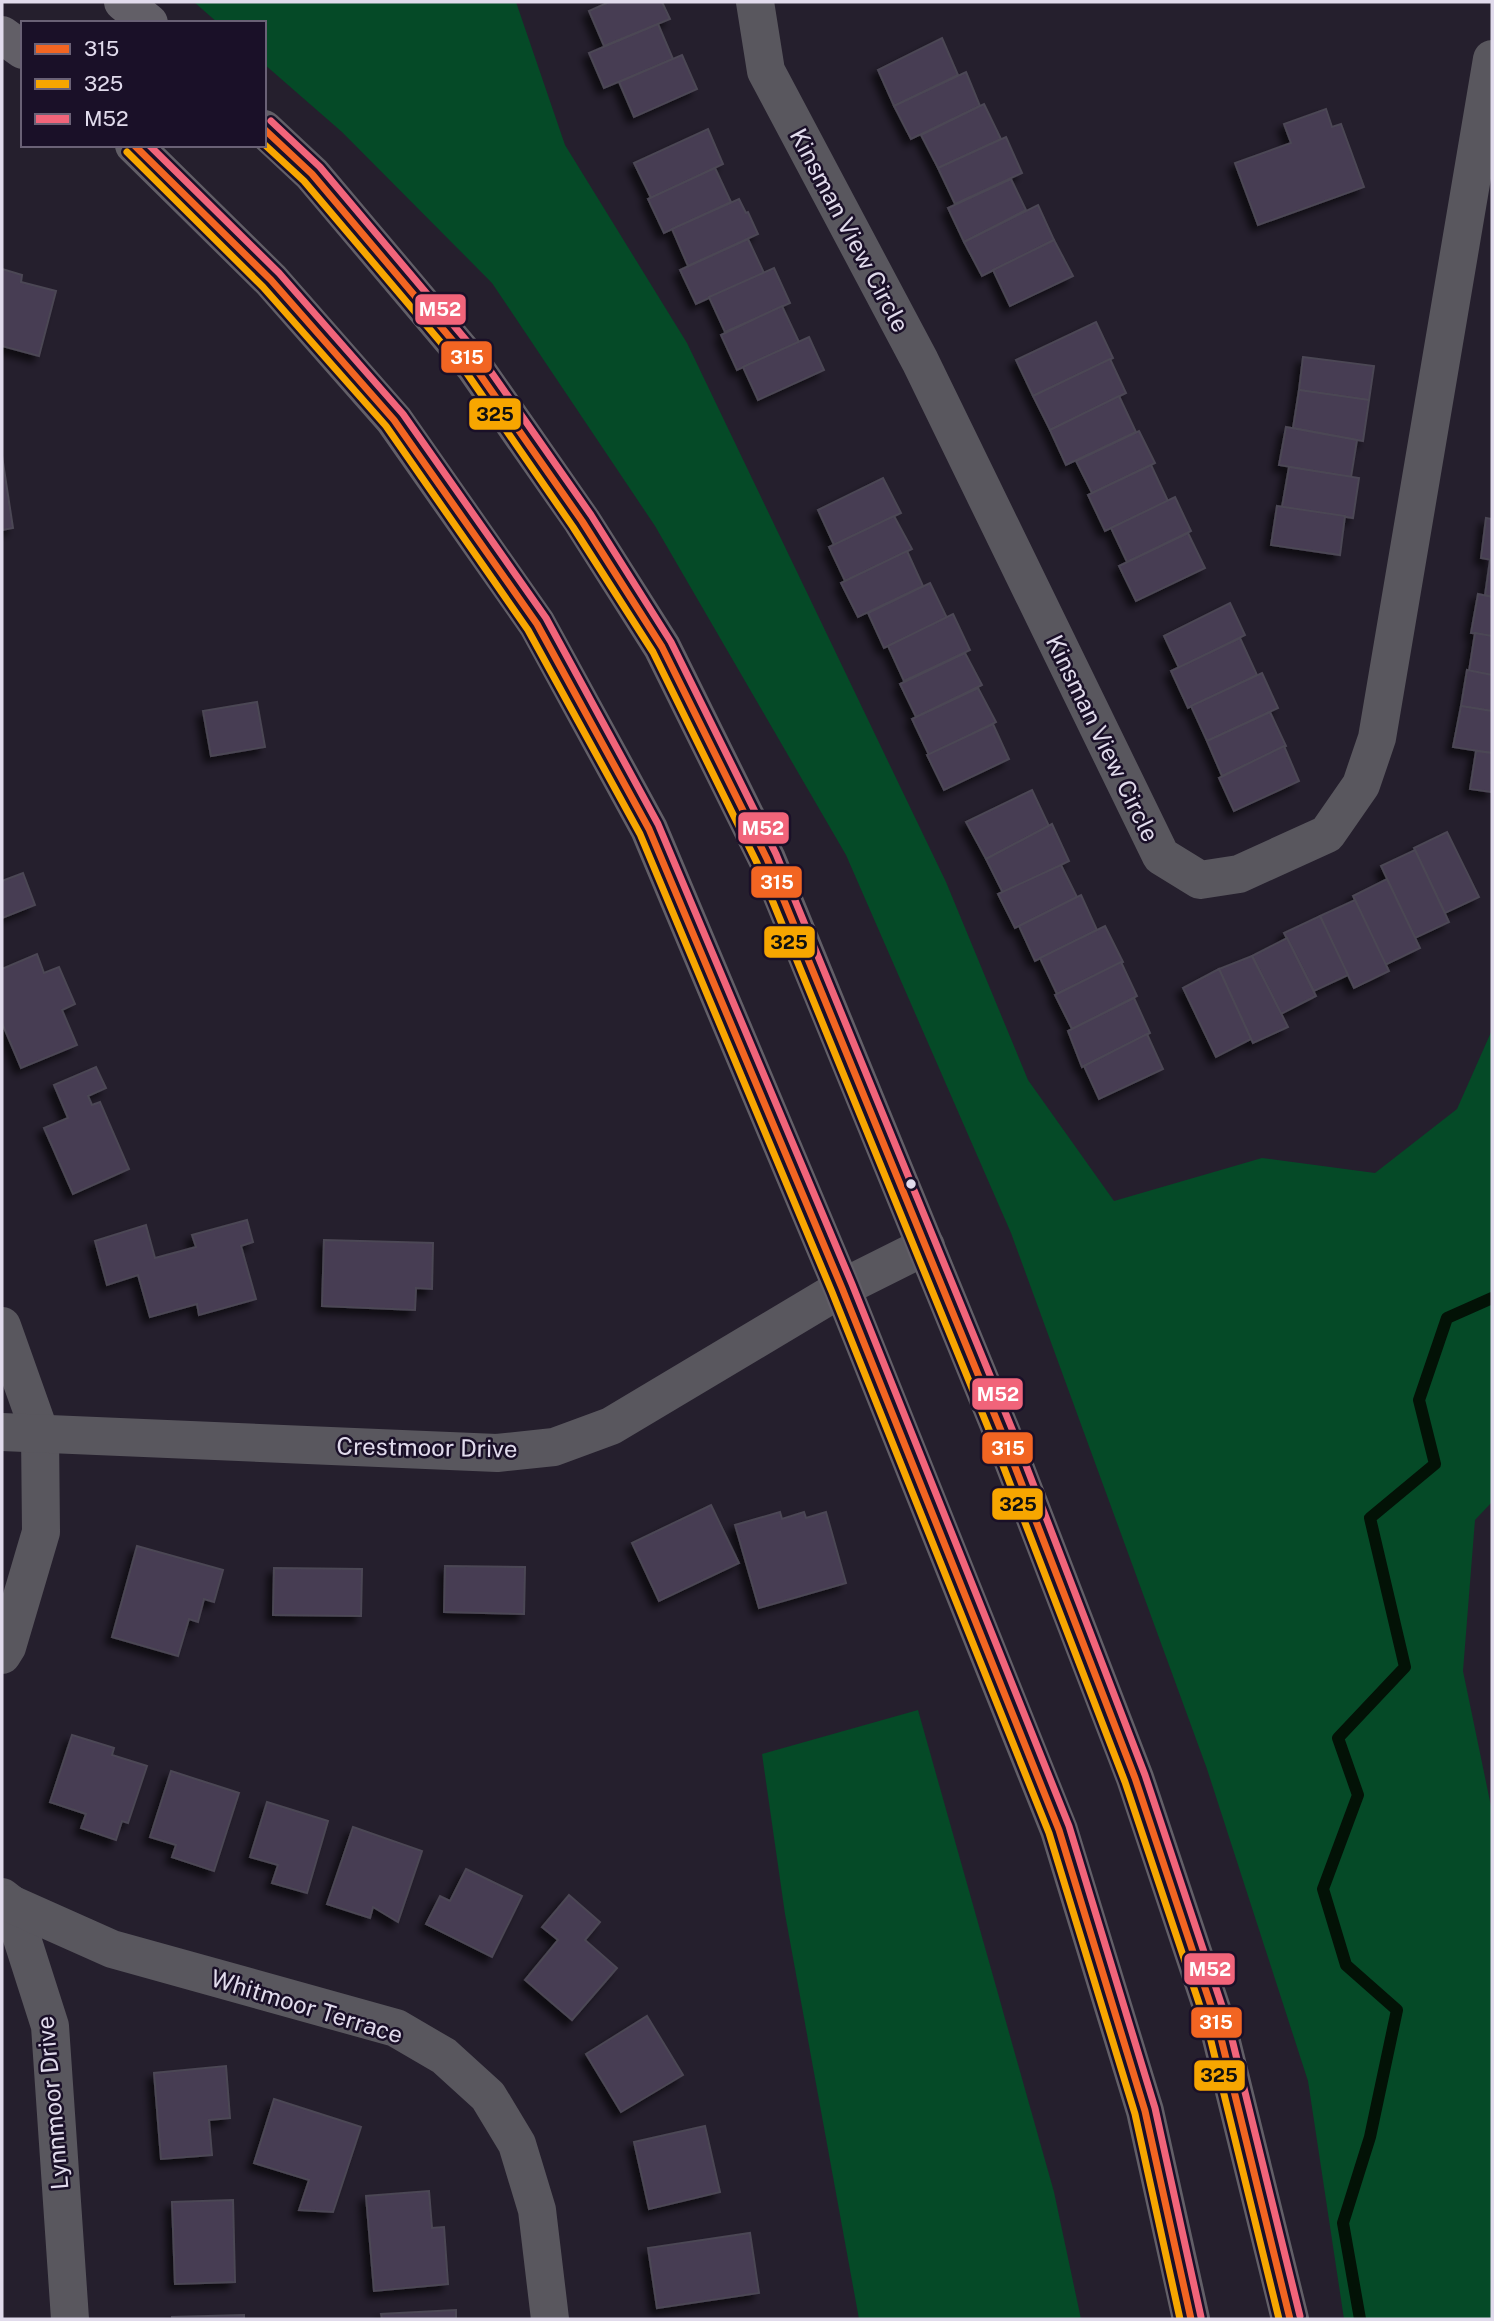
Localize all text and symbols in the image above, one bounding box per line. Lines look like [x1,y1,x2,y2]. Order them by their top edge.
legend [21,21,266,147]
text: 315 [84,36,119,61]
text: 325 [84,71,123,96]
text: M52 [84,106,129,131]
street label: Kinsman View Circle [784,123,916,337]
line badge: M52 [414,293,467,326]
text: M52 [419,298,461,320]
line badge: 315 [440,340,493,374]
text: 315 [450,346,484,368]
line badge: 325 [468,397,522,431]
text: 325 [476,403,514,425]
street label: Kinsman View Circle [1041,630,1165,846]
line badge: M52 [737,811,790,845]
text: M52 [742,817,784,839]
line badge: 315 [750,865,803,899]
text: 315 [760,871,794,893]
line badge: 325 [763,925,816,959]
text: 325 [770,931,808,953]
unlabelled marker [904,1177,918,1191]
line badge: M52 [971,1377,1024,1411]
text: M52 [977,1383,1019,1405]
street label: Crestmoor Drive [336,1431,518,1463]
line badge: 315 [981,1431,1034,1465]
text: 315 [991,1437,1025,1459]
line badge: 325 [991,1487,1044,1521]
text: 325 [999,1493,1037,1515]
line badge: M52 [1183,1952,1236,1986]
text: M52 [1189,1958,1231,1980]
street label: Whitmoor Terrace [208,1963,406,2049]
line badge: 315 [1190,2006,1243,2039]
text: 315 [1199,2011,1233,2033]
street label: Lynnmoor Drive [30,2015,74,2191]
line badge: 325 [1193,2059,1246,2092]
text: 325 [1200,2064,1238,2086]

